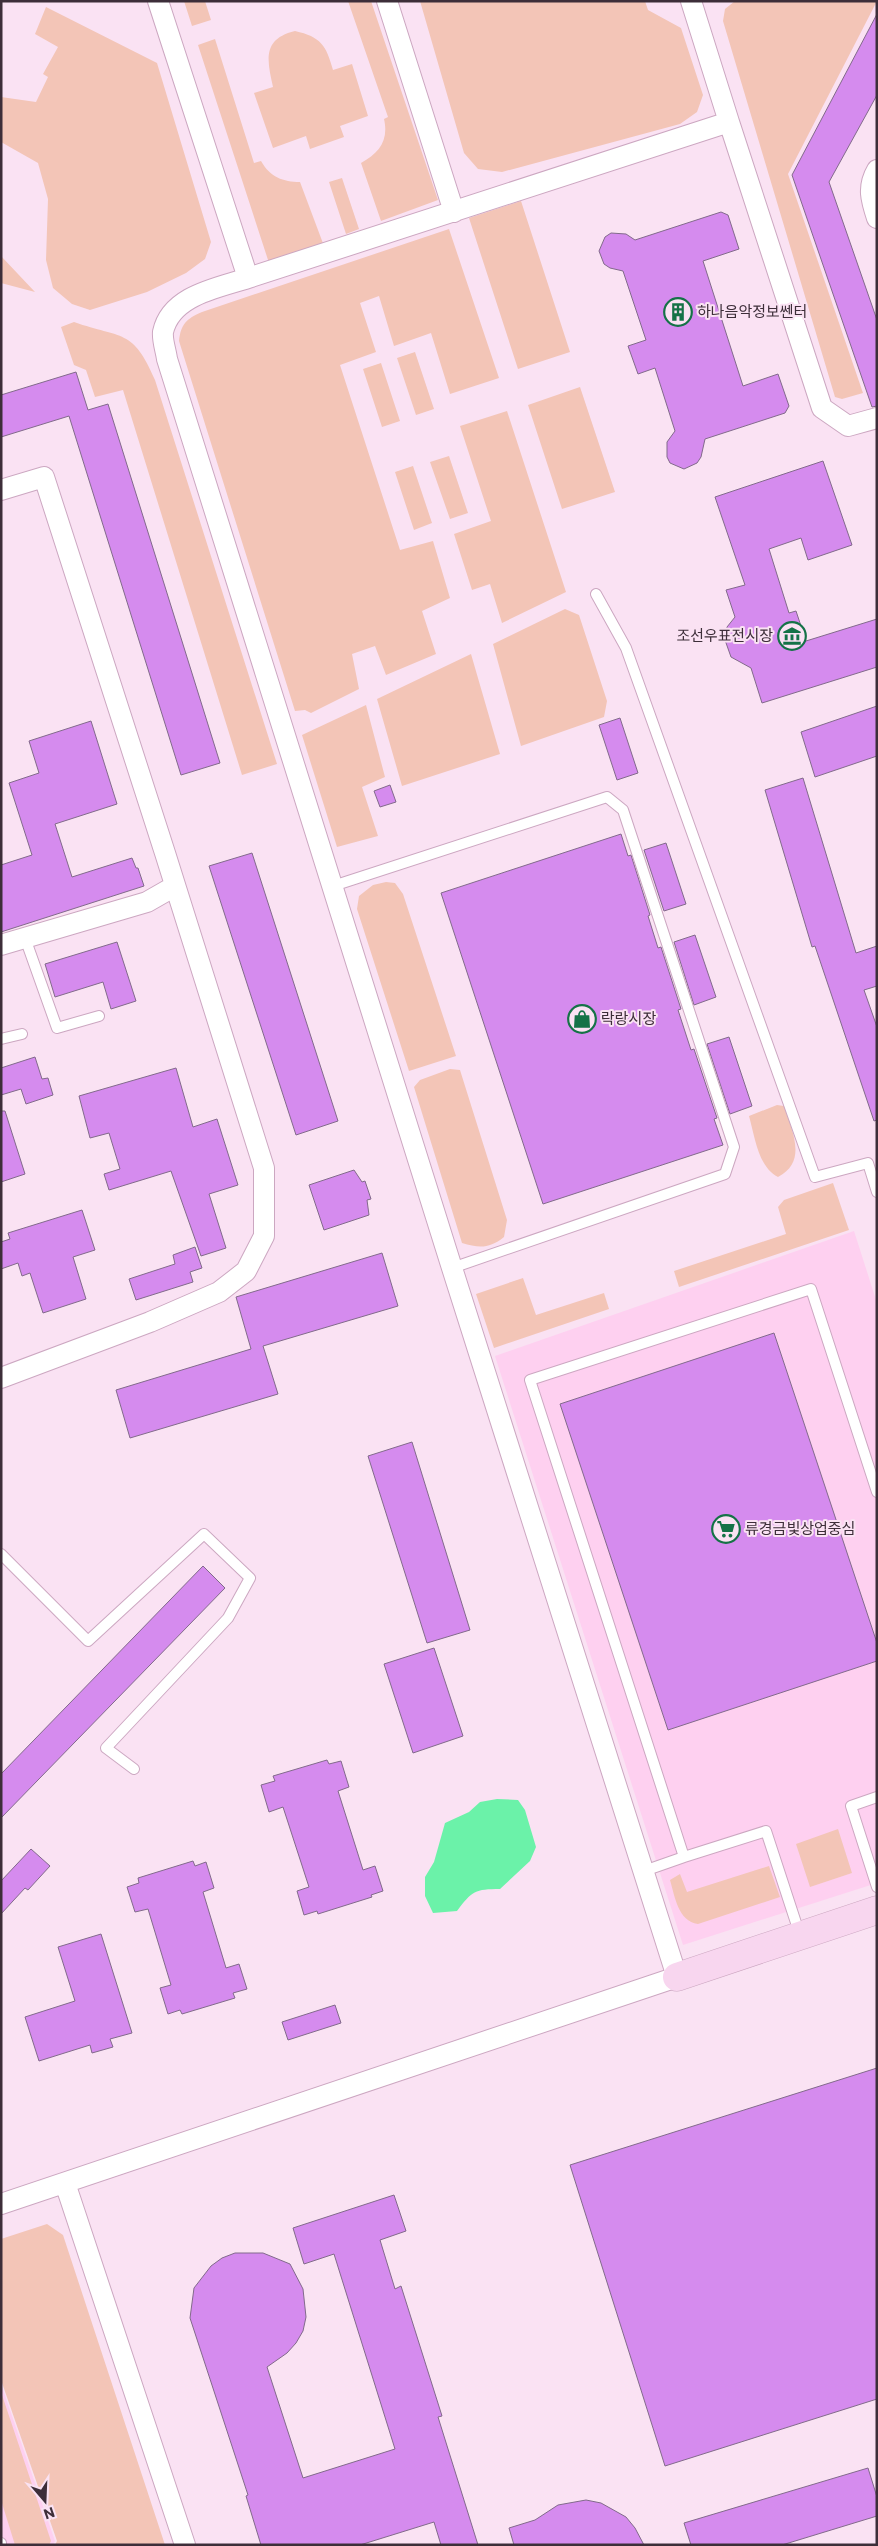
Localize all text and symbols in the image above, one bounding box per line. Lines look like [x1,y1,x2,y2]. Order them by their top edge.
building icon: 하나음악정보쎈터 [663,297,693,327]
place label: 하나음악정보쎈터 [697,302,807,320]
museum icon: 조선우표전시장 [777,621,807,651]
place label: 조선우표전시장 [676,626,773,644]
shop icon: 락랑시장 [567,1004,597,1034]
place label: 락랑시장 [601,1009,656,1027]
supermarket icon: 류경금빛상업중심 [711,1514,741,1544]
place label: 류경금빛상업중심 [745,1519,855,1537]
north arrow [20,2476,70,2526]
text: N [42,2504,57,2524]

